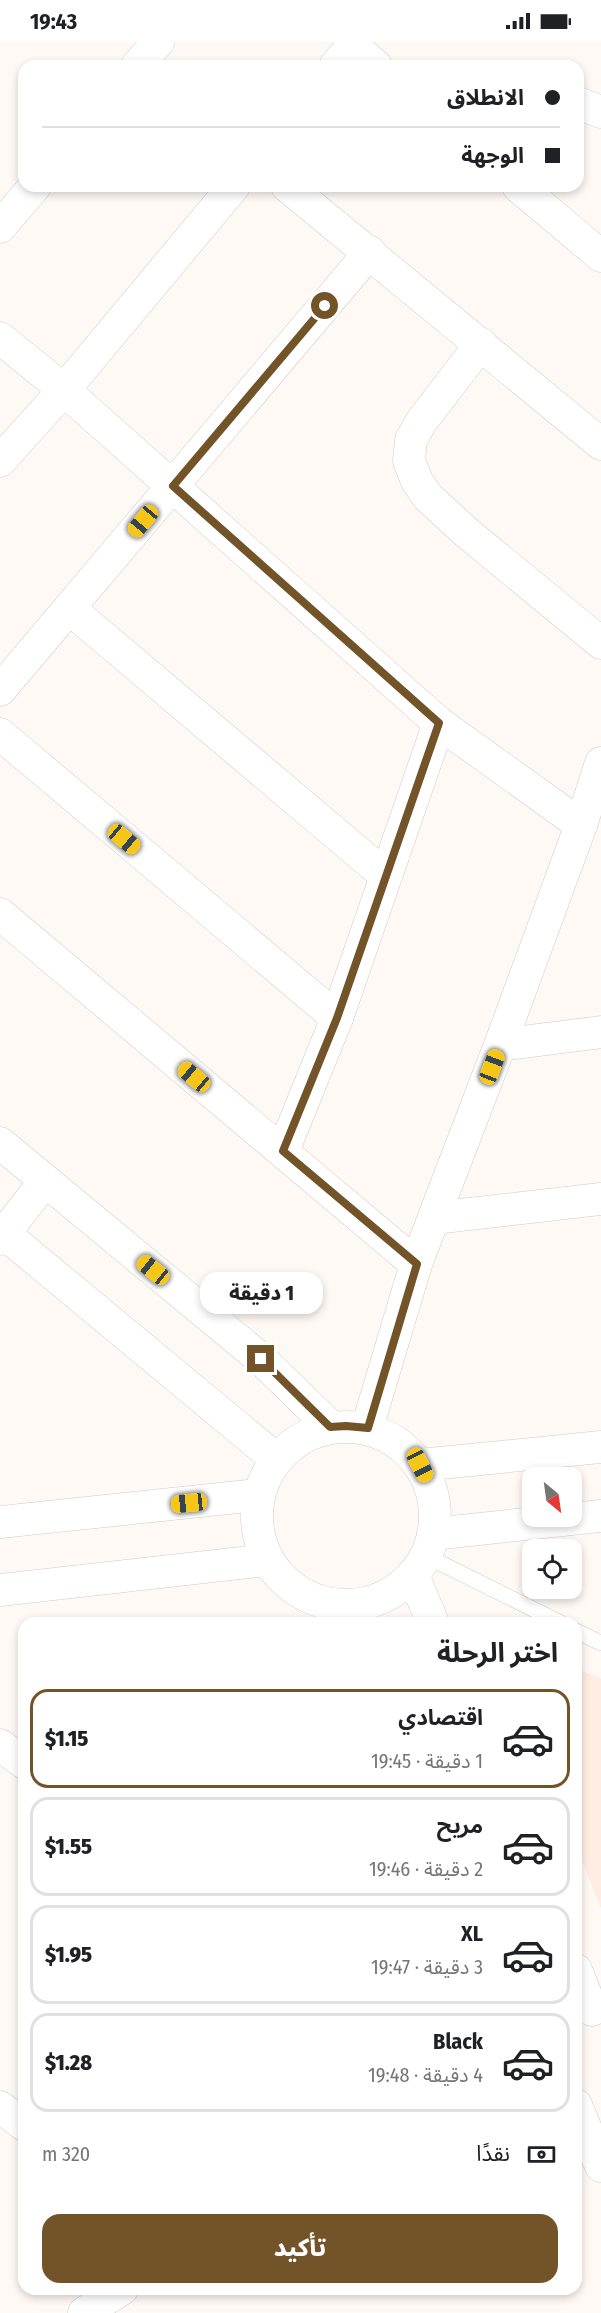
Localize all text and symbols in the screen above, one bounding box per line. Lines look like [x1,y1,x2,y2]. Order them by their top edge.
text: 19:43 [30,8,77,35]
text: الانطلاق [447,84,524,111]
text: الوجهة [461,142,524,169]
route start [311,292,338,319]
car [125,501,161,541]
car [104,821,144,857]
car [477,1047,507,1087]
car [174,1059,214,1095]
car [133,1252,173,1288]
callout: 1 دقيقة [200,1272,322,1314]
text: 1 دقيقة [229,1281,294,1305]
route end [247,1345,274,1372]
car [404,1445,436,1485]
north arrow [522,1467,582,1527]
map controls [522,1467,582,1599]
car [170,1492,208,1514]
button: locate [522,1539,582,1599]
text: اختر الرحلة [437,1637,558,1669]
text: اقتصادي [398,1704,483,1731]
icon: car [501,1712,555,1766]
text: $1.15 [45,1725,88,1752]
text: 1 دقيقة · 19:45 [371,1749,483,1773]
text: مريح [437,1812,483,1839]
icon: car [501,1820,555,1874]
text: $1.55 [45,1833,92,1860]
text: 2 دقيقة · 19:46 [369,1857,483,1881]
text: XL [461,1920,483,1947]
icon: car [501,1928,555,1982]
text: $1.95 [45,1941,92,1968]
text: 3 دقيقة · 19:47 [371,1955,483,1979]
text: Black [433,2028,483,2055]
icon: car [501,2036,555,2090]
text: $1.28 [45,2049,92,2076]
text: 4 دقيقة · 19:48 [368,2063,483,2087]
icon: cash [525,2138,558,2171]
text: نقدًا [476,2140,510,2167]
text: 320 m [42,2142,90,2166]
button: تأكيد [42,2214,558,2283]

